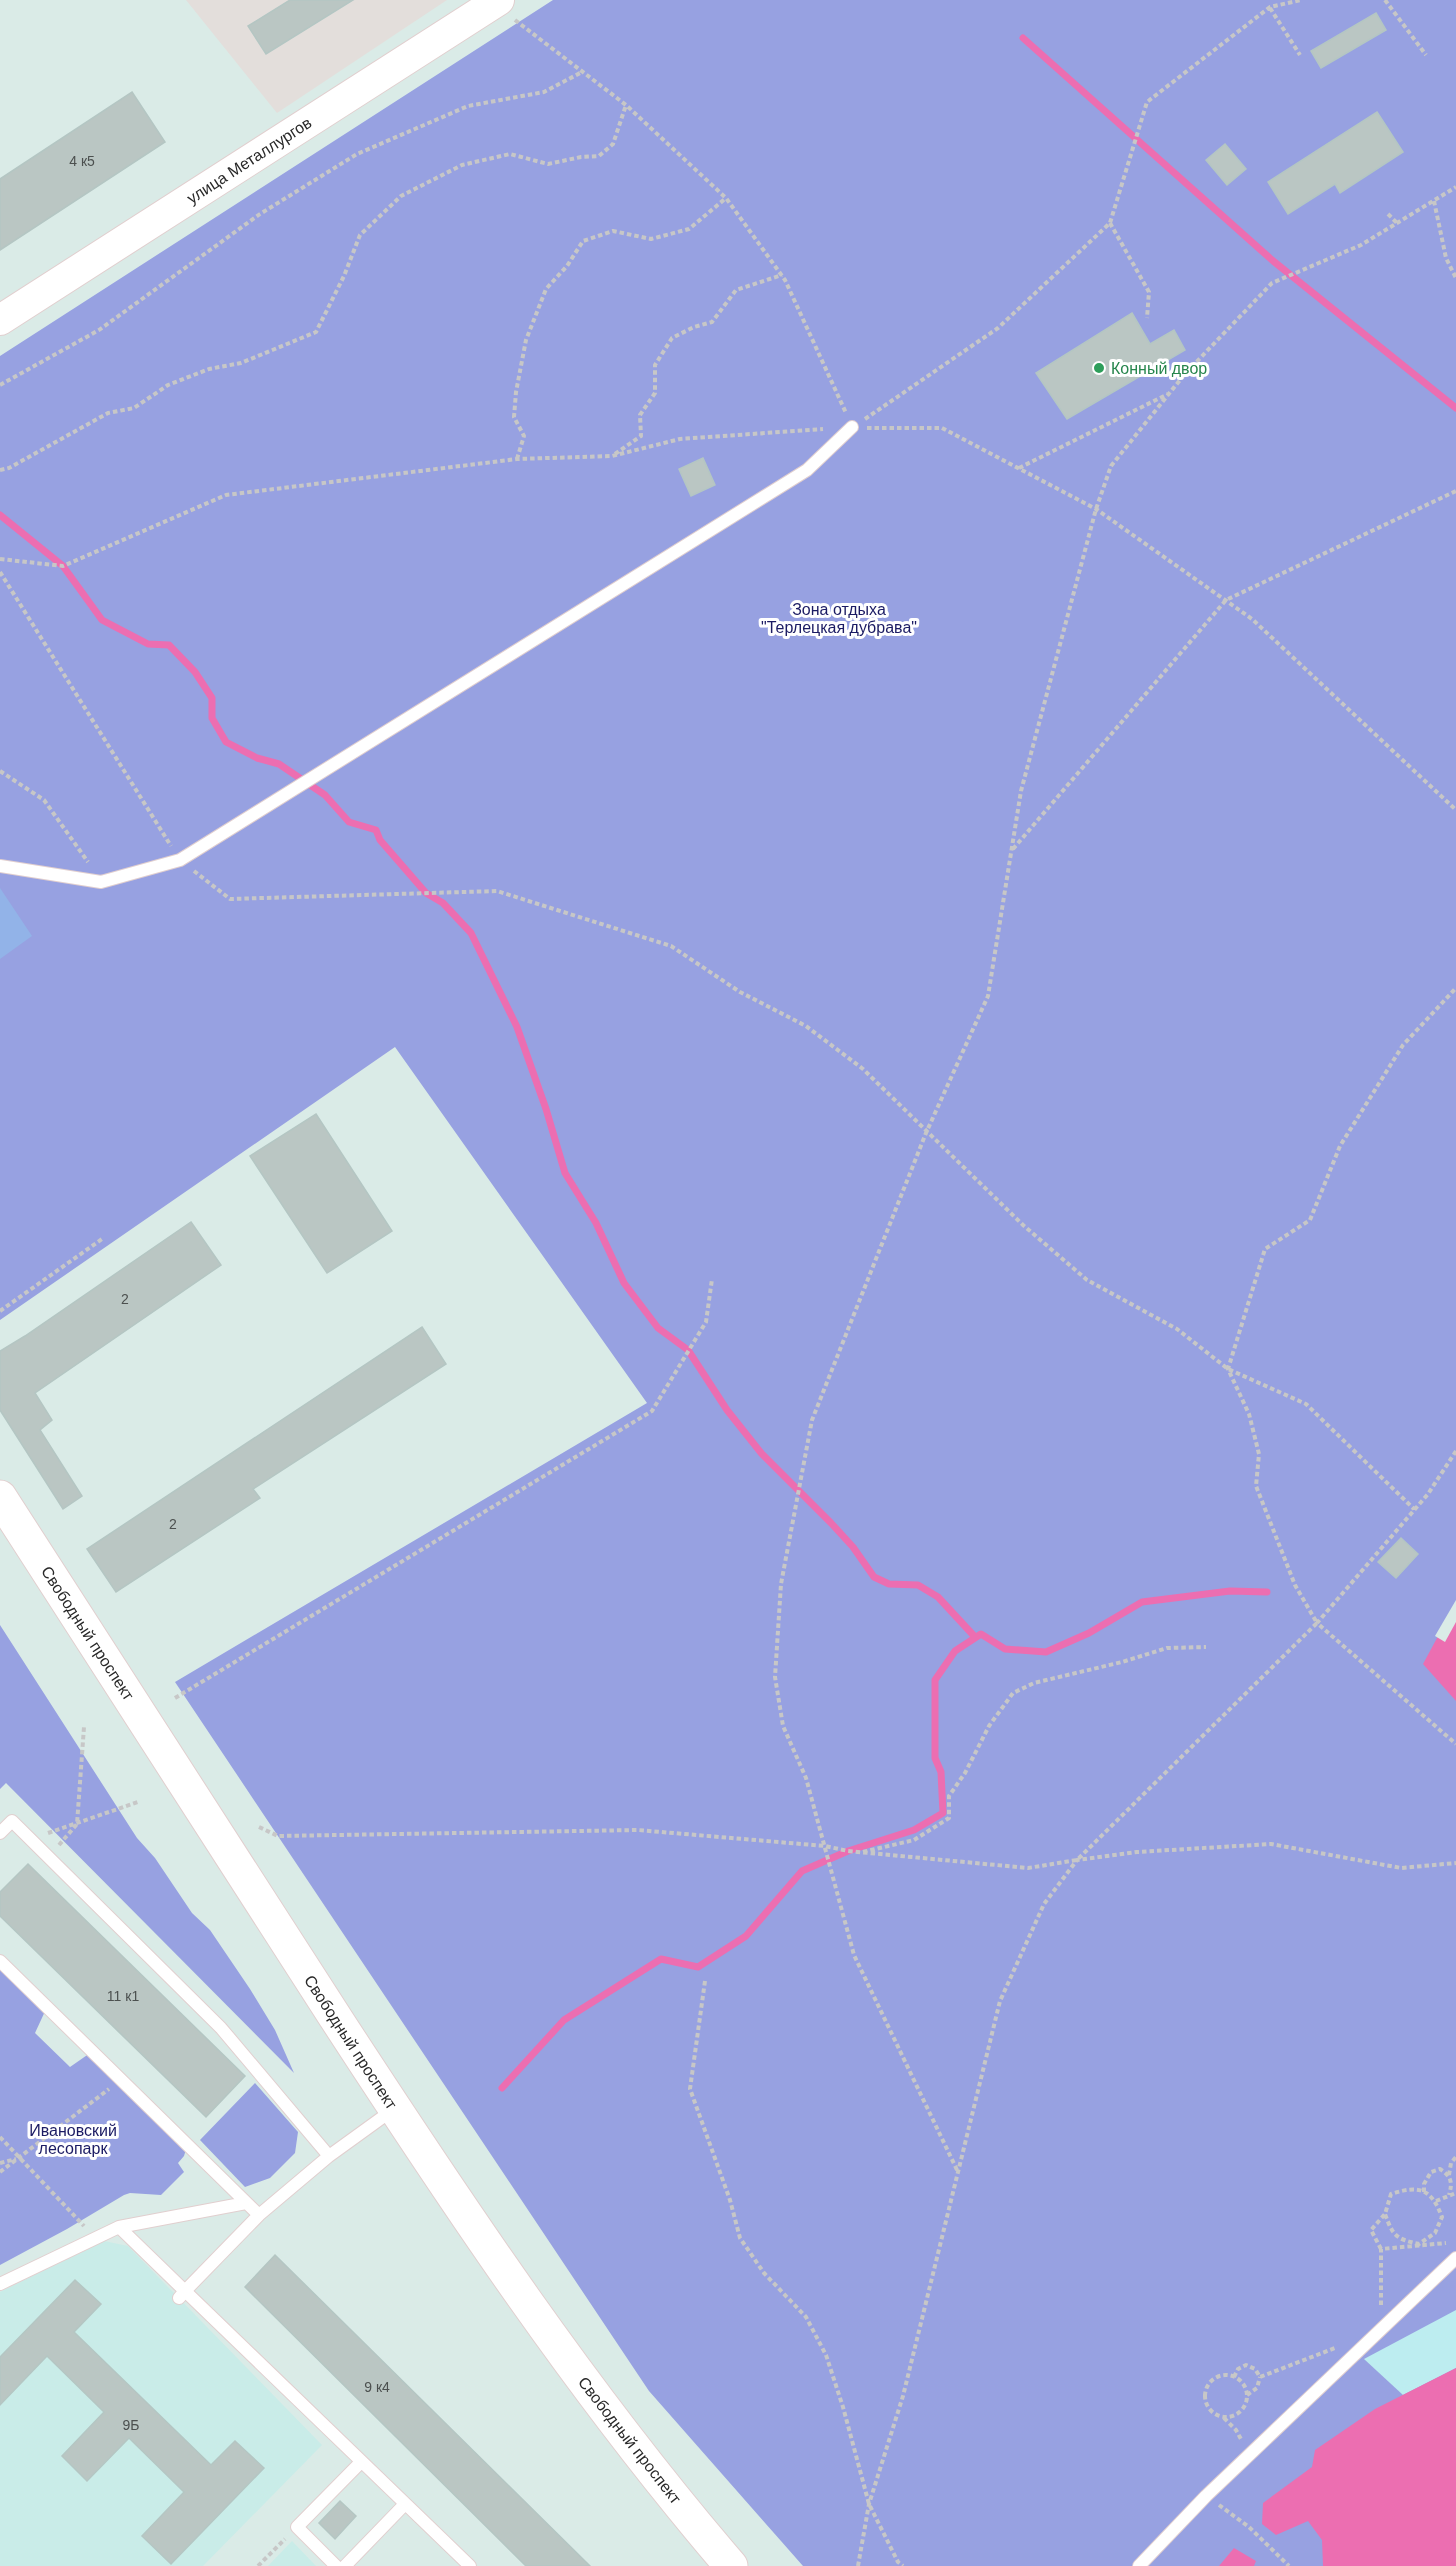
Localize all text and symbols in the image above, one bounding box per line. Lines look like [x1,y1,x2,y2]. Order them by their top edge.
street label: улица Металлургов [184,114,315,207]
house number: 4 к5 [69,153,95,169]
place label: Конный двор [1111,360,1207,377]
marker: Конный двор [1092,361,1106,375]
park label: Зона отдыха "Терлецкая дубрава" [761,601,917,636]
house number: 2 [121,1291,129,1307]
house number: 2 [169,1516,177,1532]
street label: Свободный проспект [38,1563,138,1704]
street label: Свободный проспект [301,1972,401,2113]
house number: 11 к1 [107,1988,139,2004]
park label: Ивановский лесопарк [29,2122,117,2157]
street label: Свободный проспект [575,2374,685,2508]
house number: 9 к4 [364,2379,390,2395]
house number: 9Б [123,2417,139,2433]

